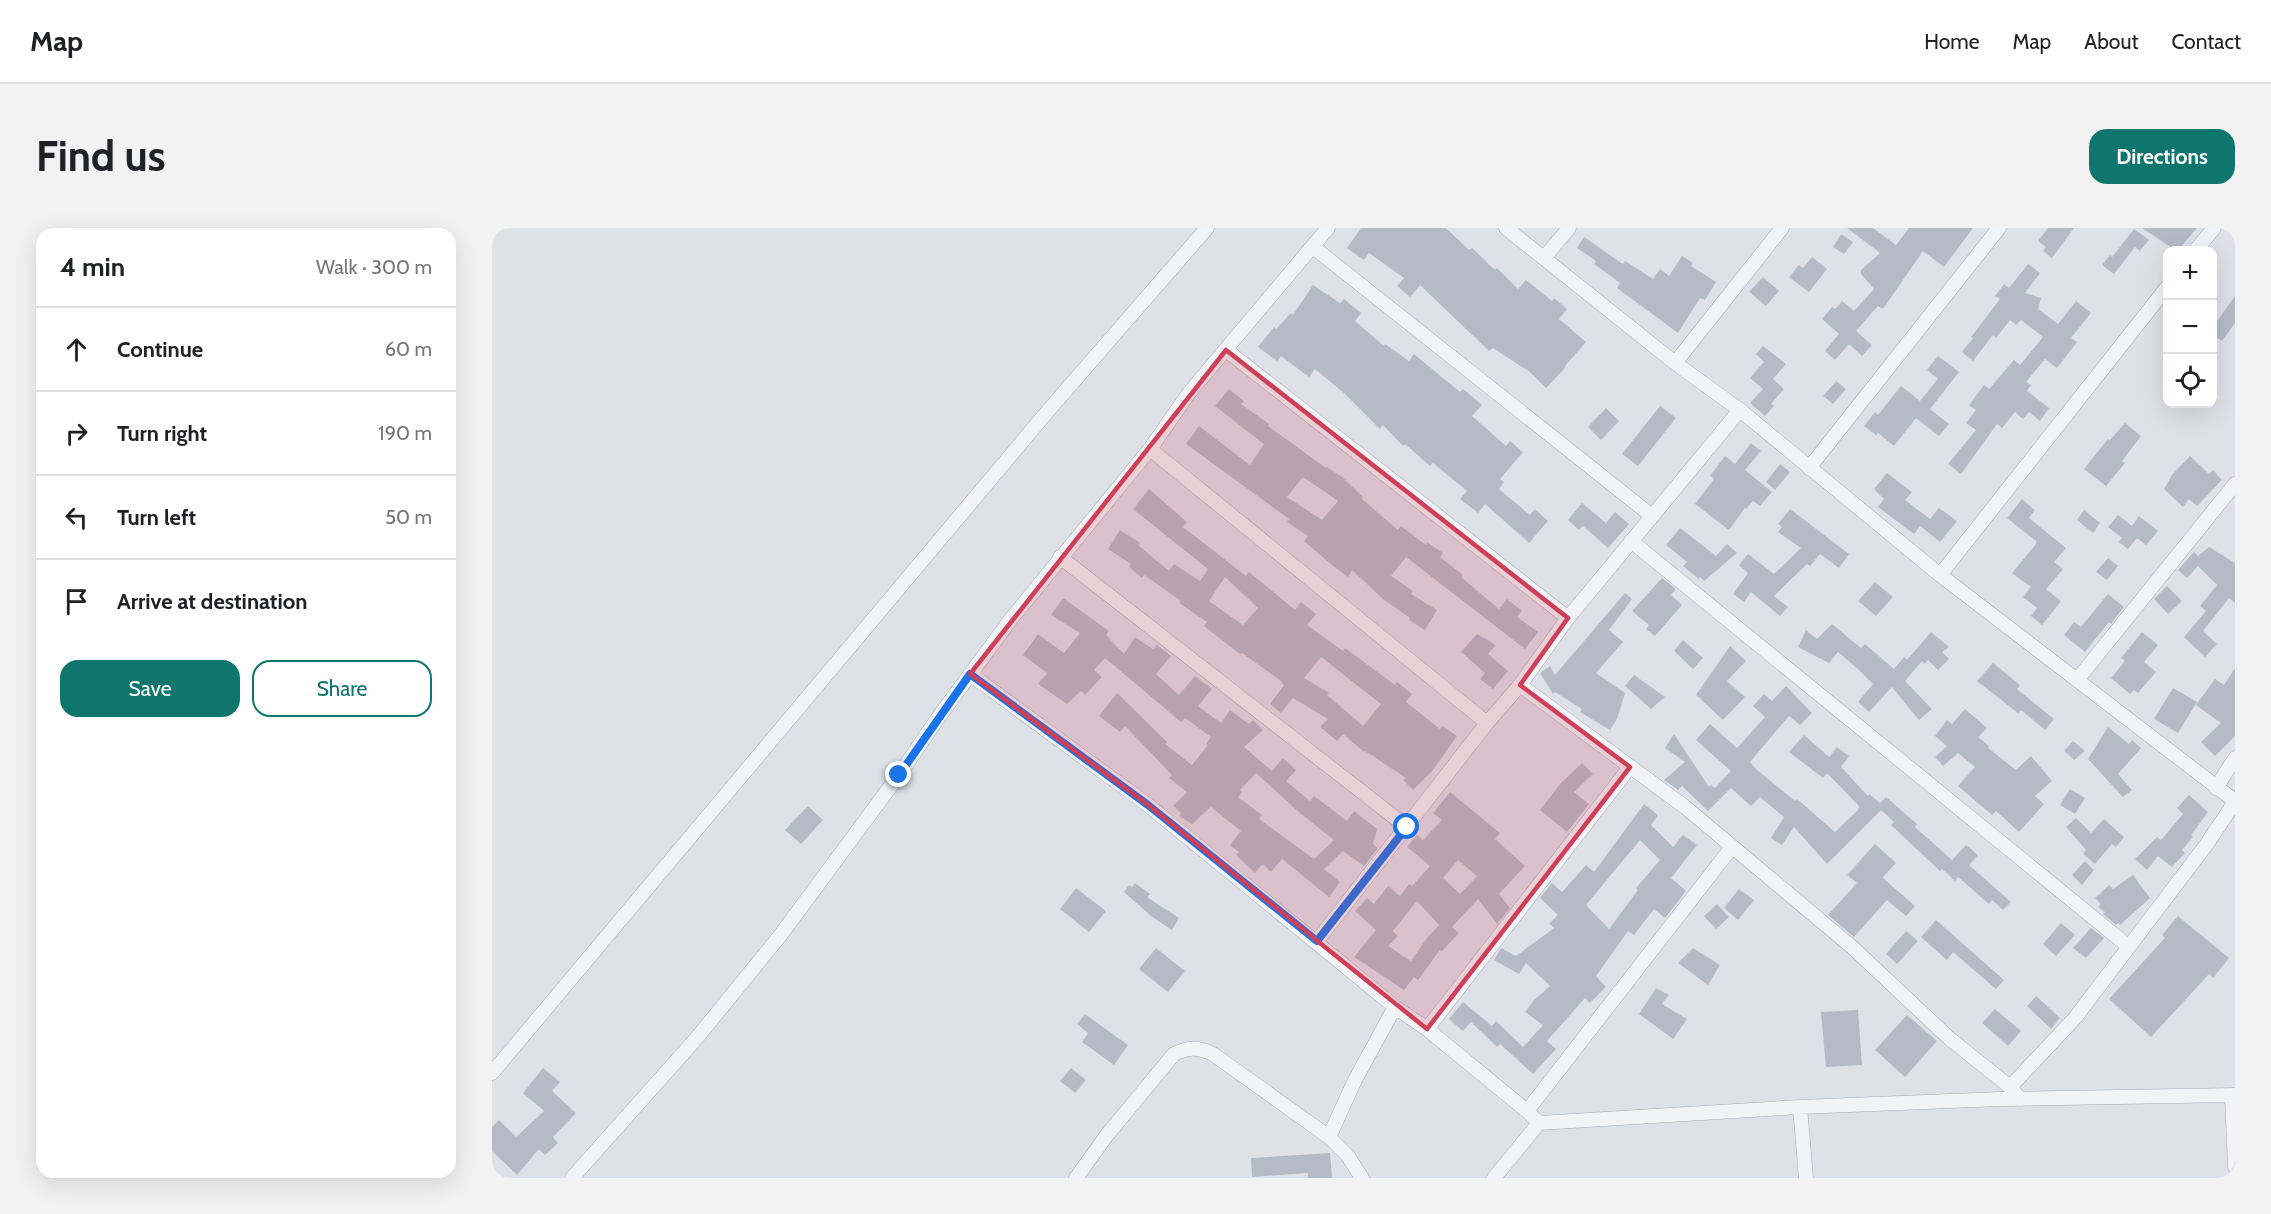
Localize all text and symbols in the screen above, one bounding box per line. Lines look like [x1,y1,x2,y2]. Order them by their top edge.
text: Map [30,24,83,58]
text: Home [1924,29,1980,54]
text: Map [2013,29,2051,54]
text: About [2084,29,2138,54]
text: Contact [2171,29,2241,54]
button: Directions [2089,129,2235,184]
text: Find us [36,130,165,182]
map controls [2163,246,2217,408]
button: + [2163,246,2217,300]
text: 4 min [60,251,125,283]
text: Walk · 300 m [316,255,432,279]
button: − [2163,300,2217,354]
icon: ahead [60,333,93,366]
text: Continue [117,336,203,363]
text: 60 m [385,337,432,361]
button: locate [2163,354,2217,408]
icon: right [60,417,93,450]
text: Turn right [117,420,207,447]
text: 190 m [378,421,432,445]
icon: left [60,501,93,534]
text: Turn left [117,504,196,531]
text: 50 m [385,505,432,529]
icon: arrive [60,585,93,618]
text: Arrive at destination [117,588,307,615]
button: Save [60,660,240,717]
button: Share [252,660,432,717]
route end [885,761,911,787]
route start [1393,813,1419,839]

